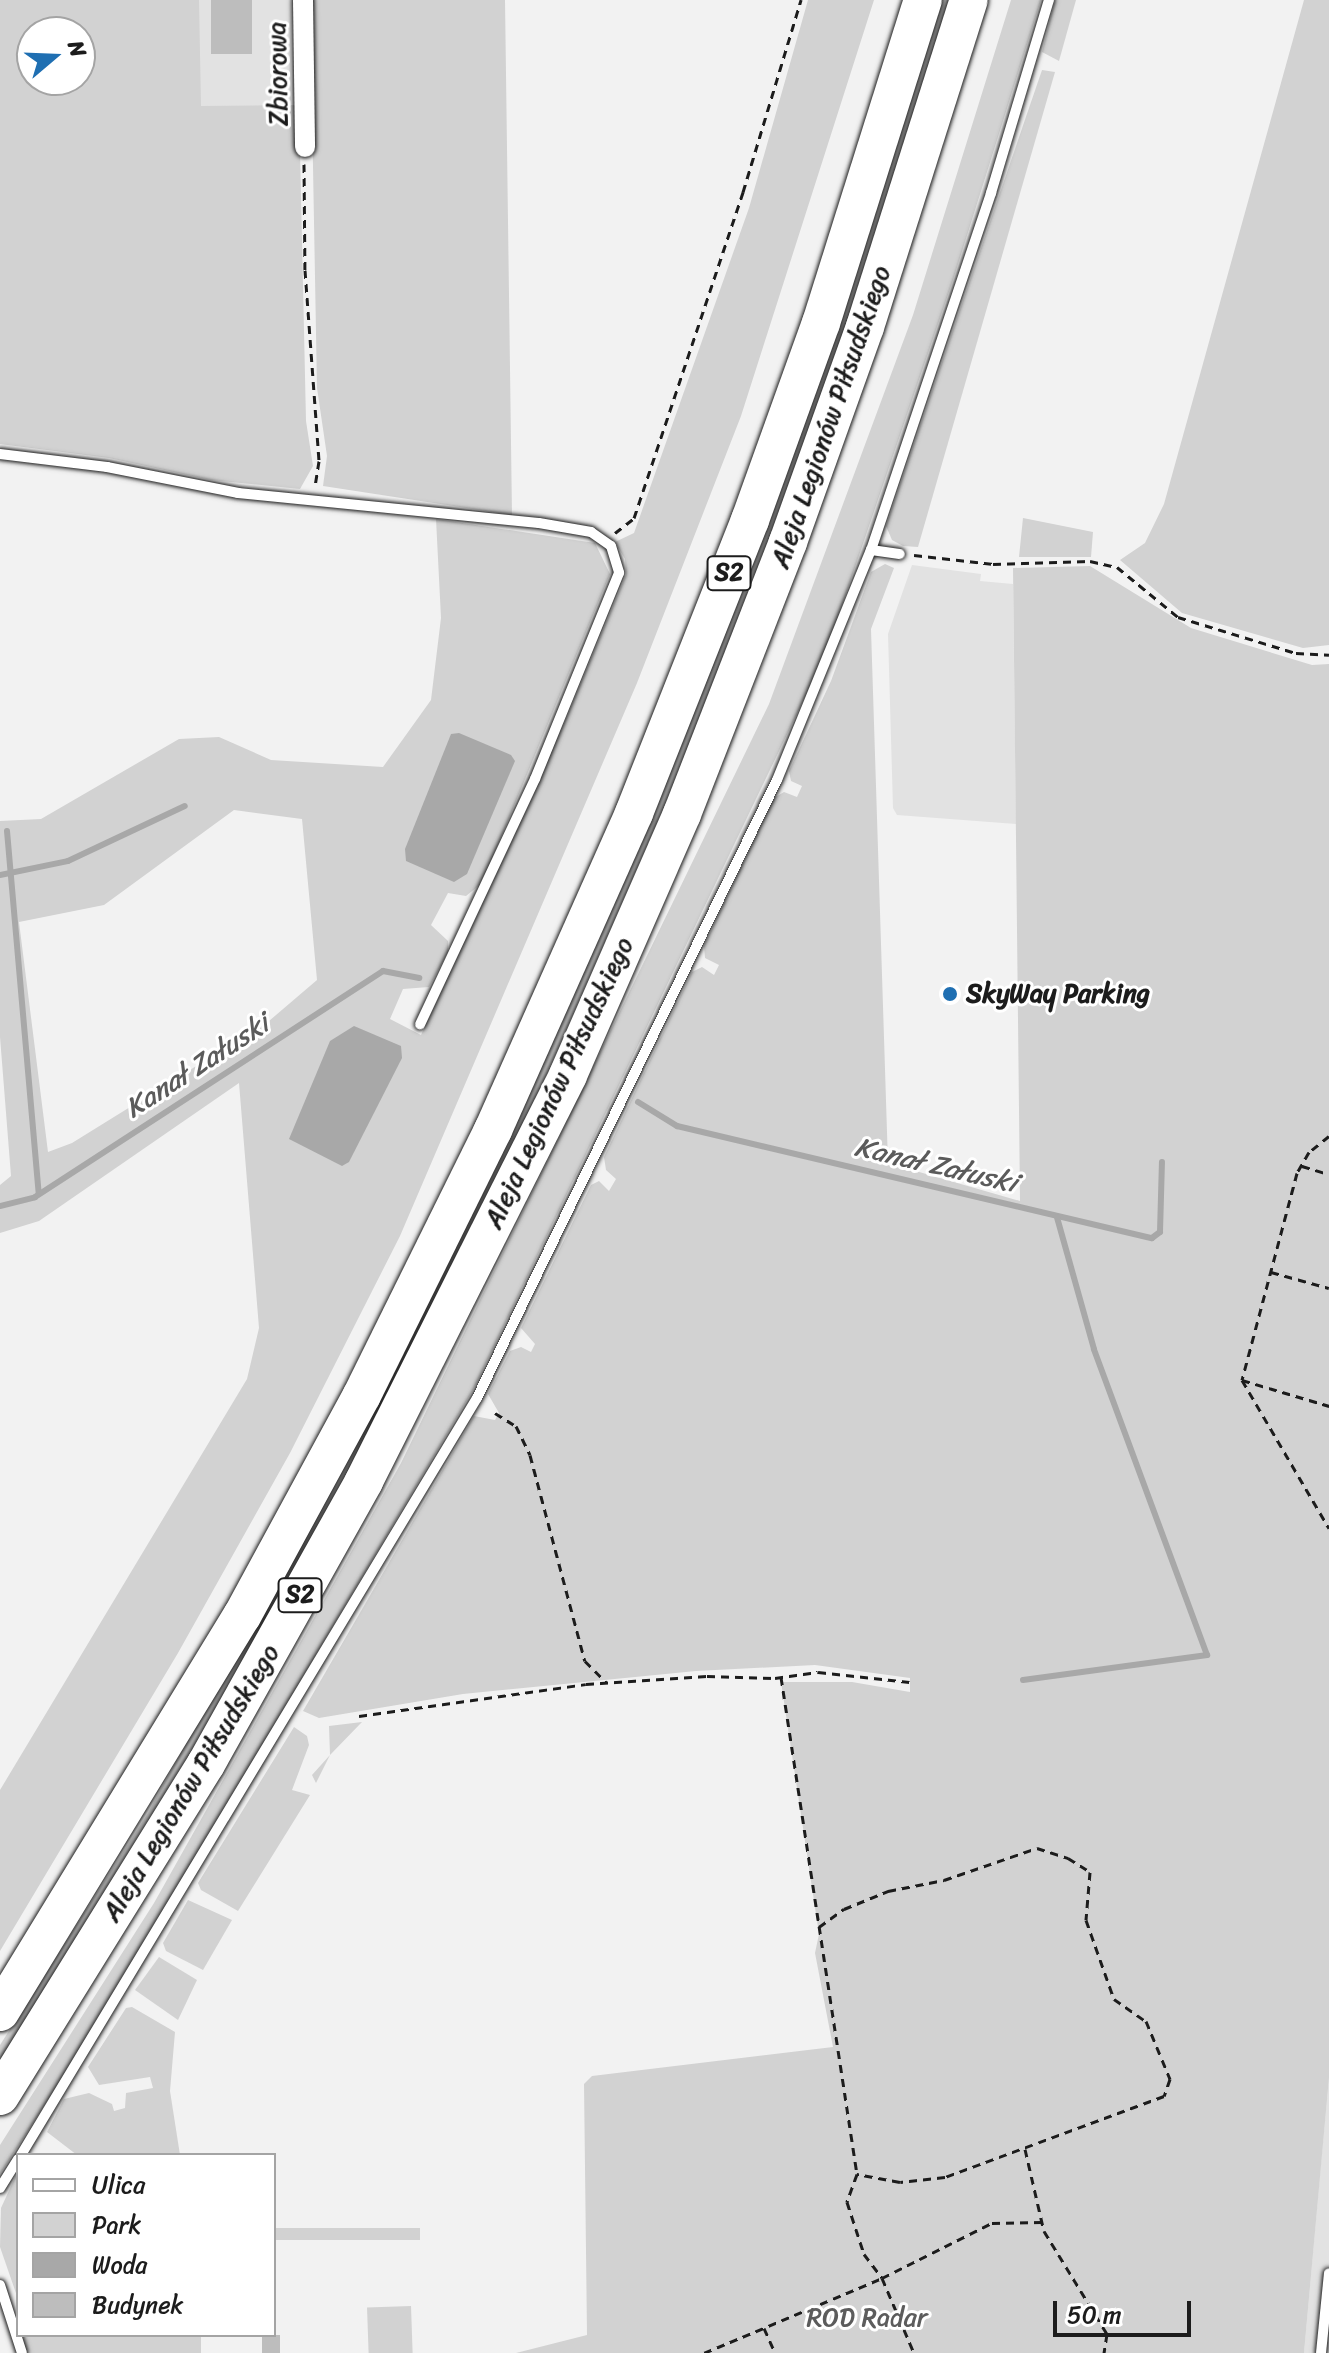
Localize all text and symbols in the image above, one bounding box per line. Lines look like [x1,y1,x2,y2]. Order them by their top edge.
north arrow [16,16,96,96]
street label: Zbiorowa [261,21,295,127]
text: N [56,35,98,62]
street label: Aleja Legionów Piłsudskiego [764,261,898,573]
road number: S2 [705,553,753,593]
street label: Aleja Legionów Piłsudskiego [477,932,641,1234]
place label: SkyWay Parking [966,978,1151,1010]
marker: SkyWay Parking [941,985,959,1003]
water label: Kanał Załuski [118,1007,276,1125]
water label: Kanał Załuski [852,1130,1020,1200]
road number: S2 [276,1575,324,1615]
street label: Aleja Legionów Piłsudskiego [95,1638,287,1928]
legend [16,2153,276,2337]
text: Ulica [92,2164,145,2206]
text: Park [92,2204,141,2246]
text: Woda [92,2244,147,2286]
text: Budynek [92,2284,183,2326]
scale bar [1057,2285,1195,2335]
text: 50 m [1067,2294,1122,2336]
park label: ROD Radar [806,2302,928,2334]

